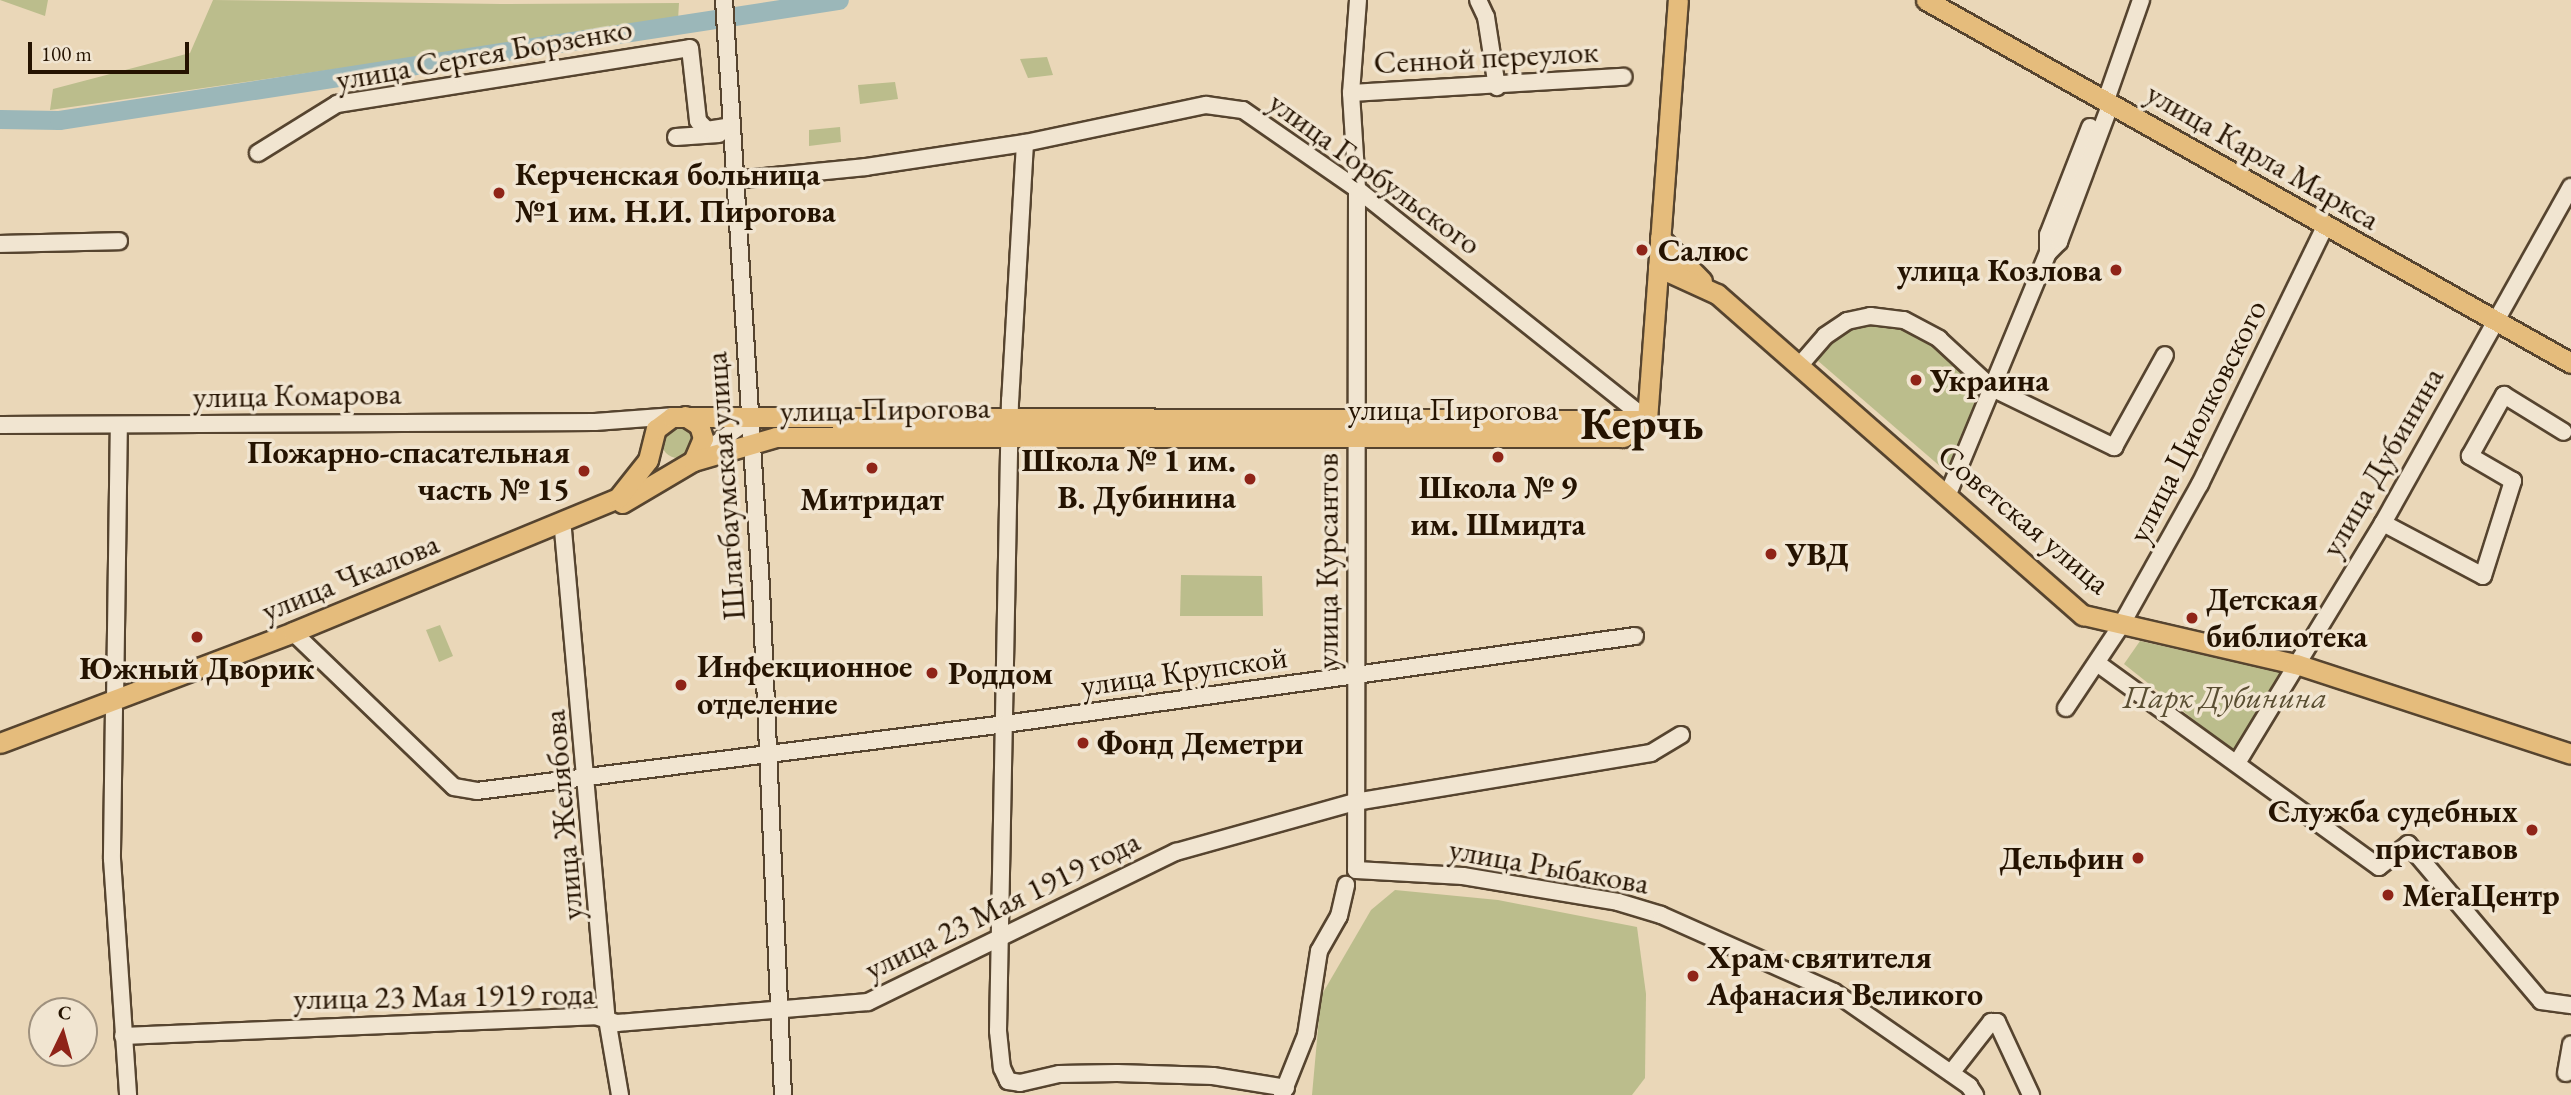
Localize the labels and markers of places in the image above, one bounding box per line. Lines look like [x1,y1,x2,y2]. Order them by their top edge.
place label: Керченская больница №1 им. Н.И. Пирогова [515,156,836,231]
marker: Керченская больница №1 им. Н.И. Пирогова [489,183,509,203]
place label: Салюс [1658,231,1748,269]
marker: Салюс [1632,240,1652,260]
place label: улица Козлова [1897,251,2102,289]
marker: улица Козлова [2108,262,2124,278]
place label: Украина [1930,361,2049,399]
marker: Украина [1908,372,1924,388]
place label: Пожарно-спасательная часть № 15 [247,434,570,509]
place label: Школа № 1 им. В. Дубинина [1022,442,1236,517]
marker: Школа № 9 им. Шмидта [1490,449,1506,465]
marker: Митридат [864,460,880,476]
marker: Пожарно-спасательная часть № 15 [576,463,592,479]
place label: Школа № 9 им. Шмидта [1410,469,1586,544]
marker: Школа № 1 им. В. Дубинина [1242,471,1258,487]
place label: Митридат [800,480,944,518]
place label: УВД [1785,535,1849,573]
marker: УВД [1763,546,1779,562]
place label: Детская библиотека [2206,581,2367,656]
marker: Детская библиотека [2184,610,2200,626]
marker: Южный Дворик [189,629,205,645]
place label: Инфекционное отделение [697,648,912,723]
place label: Южный Дворик [79,649,315,687]
place label: Роддом [948,654,1053,692]
marker: Роддом [922,663,942,683]
marker: Инфекционное отделение [671,675,691,695]
place label: Фонд Деметри [1097,724,1304,762]
marker: Фонд Деметри [1075,735,1091,751]
place label: Служба судебных приставов [2268,793,2518,868]
marker: Служба судебных приставов [2524,822,2540,838]
place label: Дельфин [1999,839,2124,877]
marker: Дельфин [2130,850,2146,866]
place label: МегаЦентр [2402,876,2560,914]
marker: МегаЦентр [2380,887,2396,903]
place label: Храм святителя Афанасия Великого [1707,939,1983,1014]
marker: Храм святителя Афанасия Великого [1685,968,1701,984]

